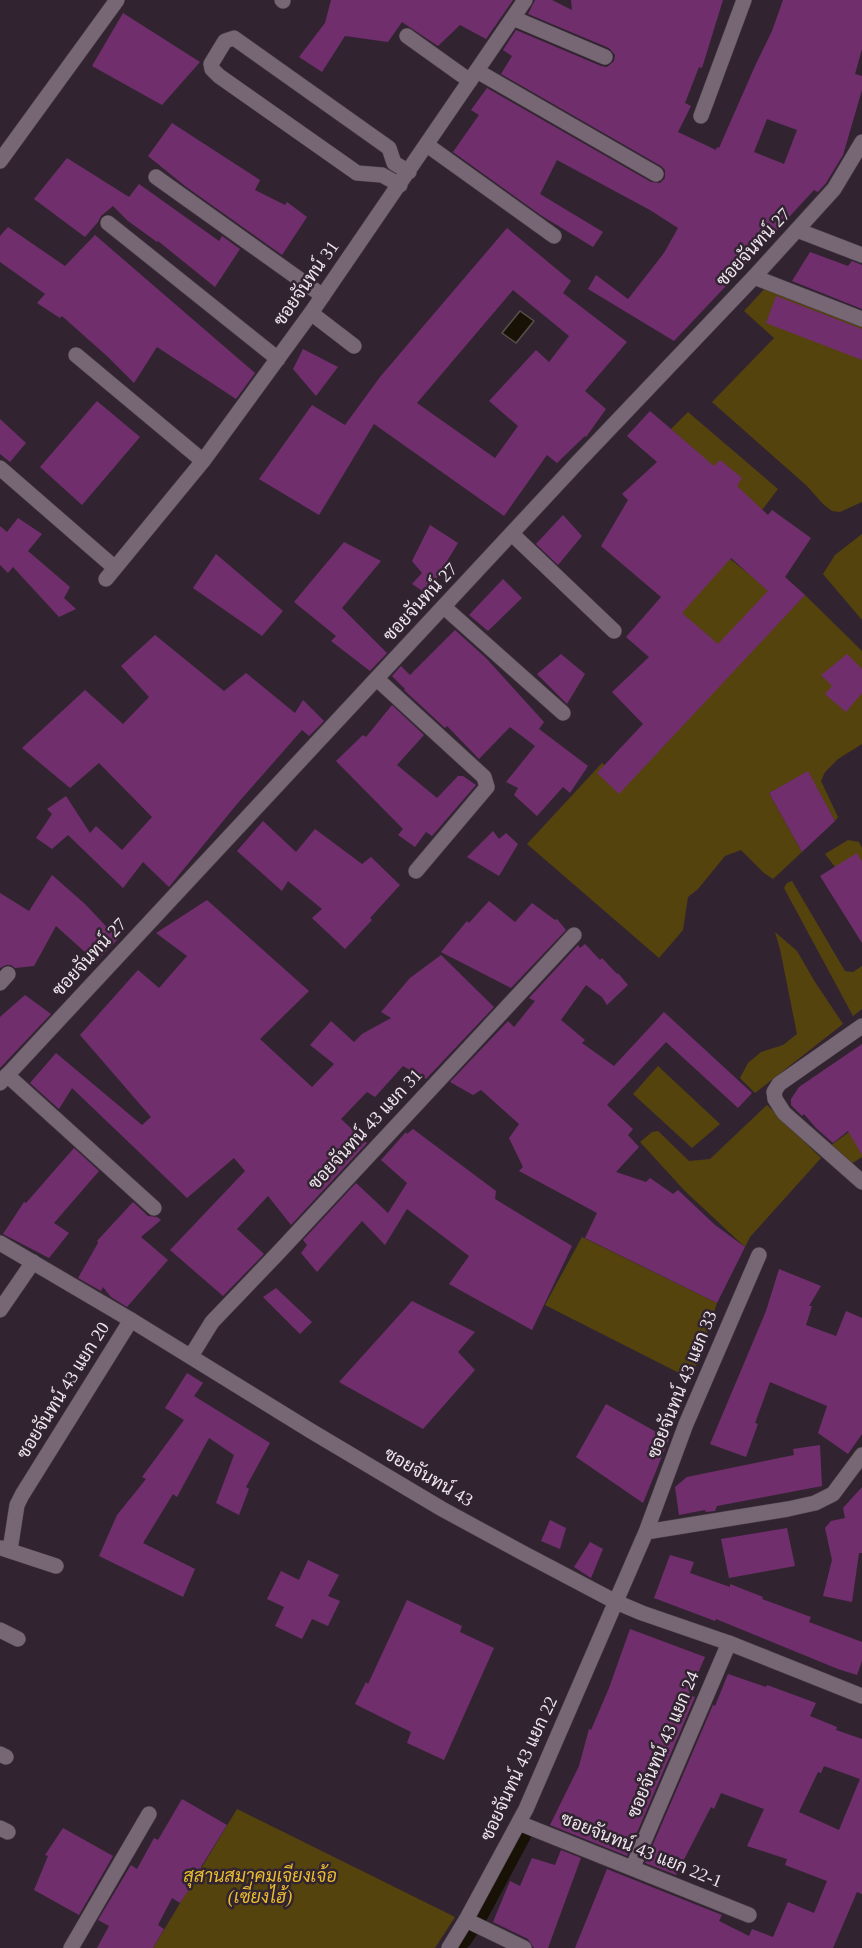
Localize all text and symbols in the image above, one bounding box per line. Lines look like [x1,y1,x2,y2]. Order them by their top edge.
street label: ซอยจันทน์ 27 [712,204,796,292]
street label: ซอยจันทน์ 31 [270,237,344,331]
street label: ซอยจันทน์ 27 [379,559,463,647]
street label: ซอยจันทน์ 27 [48,914,132,1002]
street label: ซอยจันทน์ 43 แยก 31 [304,1065,428,1195]
street label: ซอยจันทน์ 43 แยก 33 [644,1308,722,1462]
street label: ซอยจันทน์ 43 แยก 20 [13,1319,115,1463]
street label: ซอยจันทน์ 43 [380,1444,476,1512]
street label: ซอยจันทน์ 43 แยก 24 [623,1668,705,1822]
street label: ซอยจันทน์ 43 แยก 22 [477,1693,563,1845]
street label: ซอยจันทน์ 43 แยก 22-1 [557,1809,725,1893]
park label: สุสานสมาคมเจียงเจ้อ (เซี่ยงไฮ้) [183,1866,337,1908]

